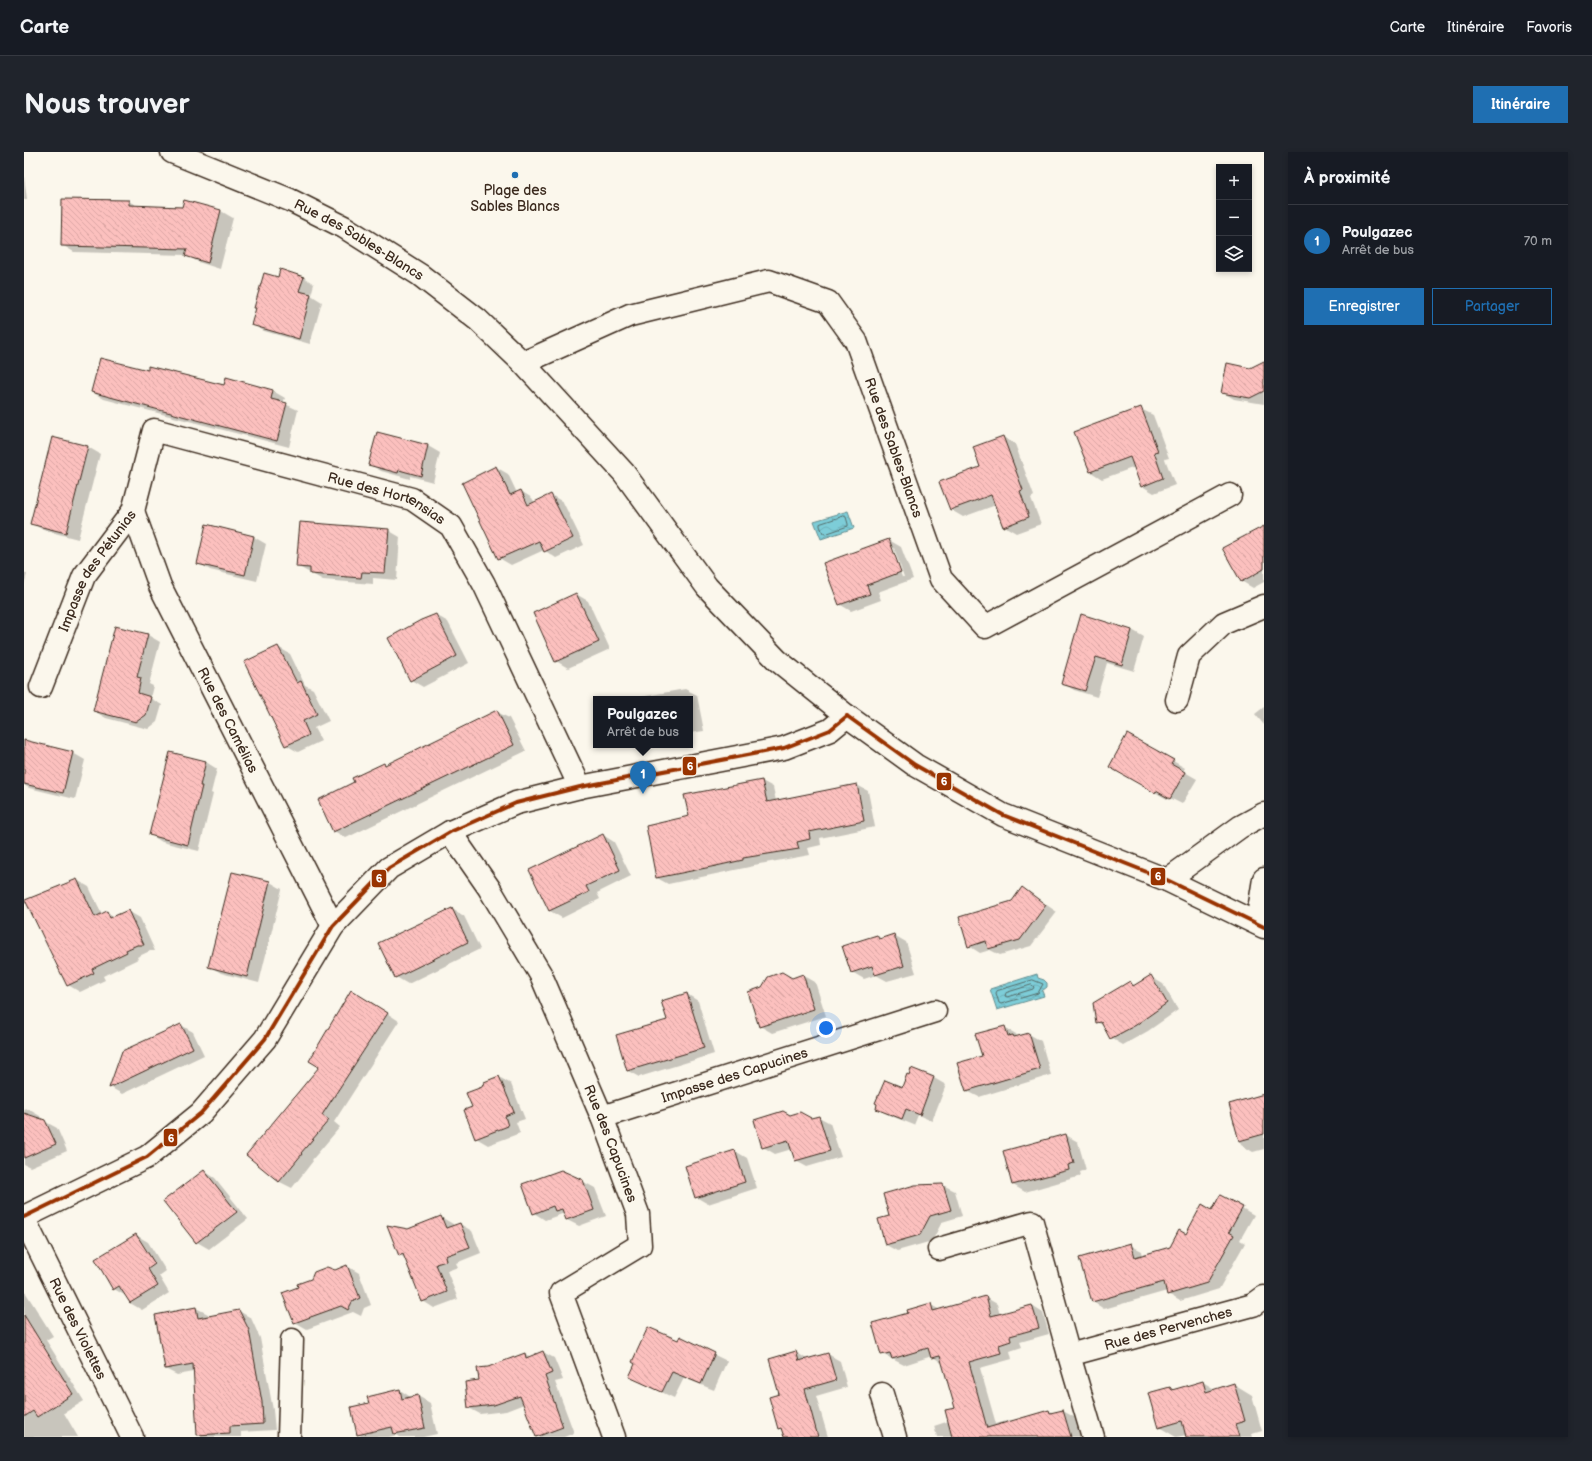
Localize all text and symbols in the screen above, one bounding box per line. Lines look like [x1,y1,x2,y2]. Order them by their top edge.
text: Carte [20,16,69,39]
text: Carte [1390,19,1425,36]
text: Itinéraire [1447,19,1504,36]
text: Favoris [1526,19,1572,36]
button: Itinéraire [1473,86,1568,123]
text: Nous trouver [24,88,190,121]
map controls [1216,164,1252,272]
button: + [1216,164,1252,200]
text: À proximité [1304,168,1390,188]
marker: Plage des Sables Blancs [510,170,520,180]
place label: Plage des Sables Blancs [470,182,560,215]
street label: Rue des Sables-Blancs [291,196,427,284]
button: − [1216,200,1252,236]
text: Poulgazec [1342,223,1412,242]
text: 1 [1314,233,1320,249]
text: 70 m [1524,233,1552,249]
button: layers [1216,236,1252,272]
text: Arrêt de bus [1342,242,1414,258]
button: Enregistrer [1304,288,1424,325]
button: Partager [1432,288,1552,325]
street label: Rue des Sables-Blancs [861,375,926,520]
street label: Rue des Hortensias [326,469,448,528]
street label: Impasse des Pétunias [55,507,140,634]
street label: Rue des Camélias [194,665,262,776]
popup [593,696,693,748]
text: Poulgazec [607,705,677,724]
text: Arrêt de bus [607,724,679,740]
line badge: 6 [682,756,697,776]
text: 6 [687,760,694,773]
pin: 1 [630,761,656,794]
line badge: 6 [936,772,952,791]
text: 6 [941,775,948,788]
line badge: 6 [1150,867,1166,886]
line badge: 6 [371,869,387,888]
text: 6 [1155,870,1162,883]
text: 6 [376,872,383,885]
your location [816,1018,836,1038]
street label: Impasse des Capucines [659,1044,810,1107]
street label: Rue des Capucines [580,1082,641,1205]
line badge: 6 [163,1128,178,1147]
text: 6 [168,1132,175,1145]
street label: Rue des Violettes [45,1275,110,1382]
street label: Rue des Pervenches [1102,1303,1234,1354]

